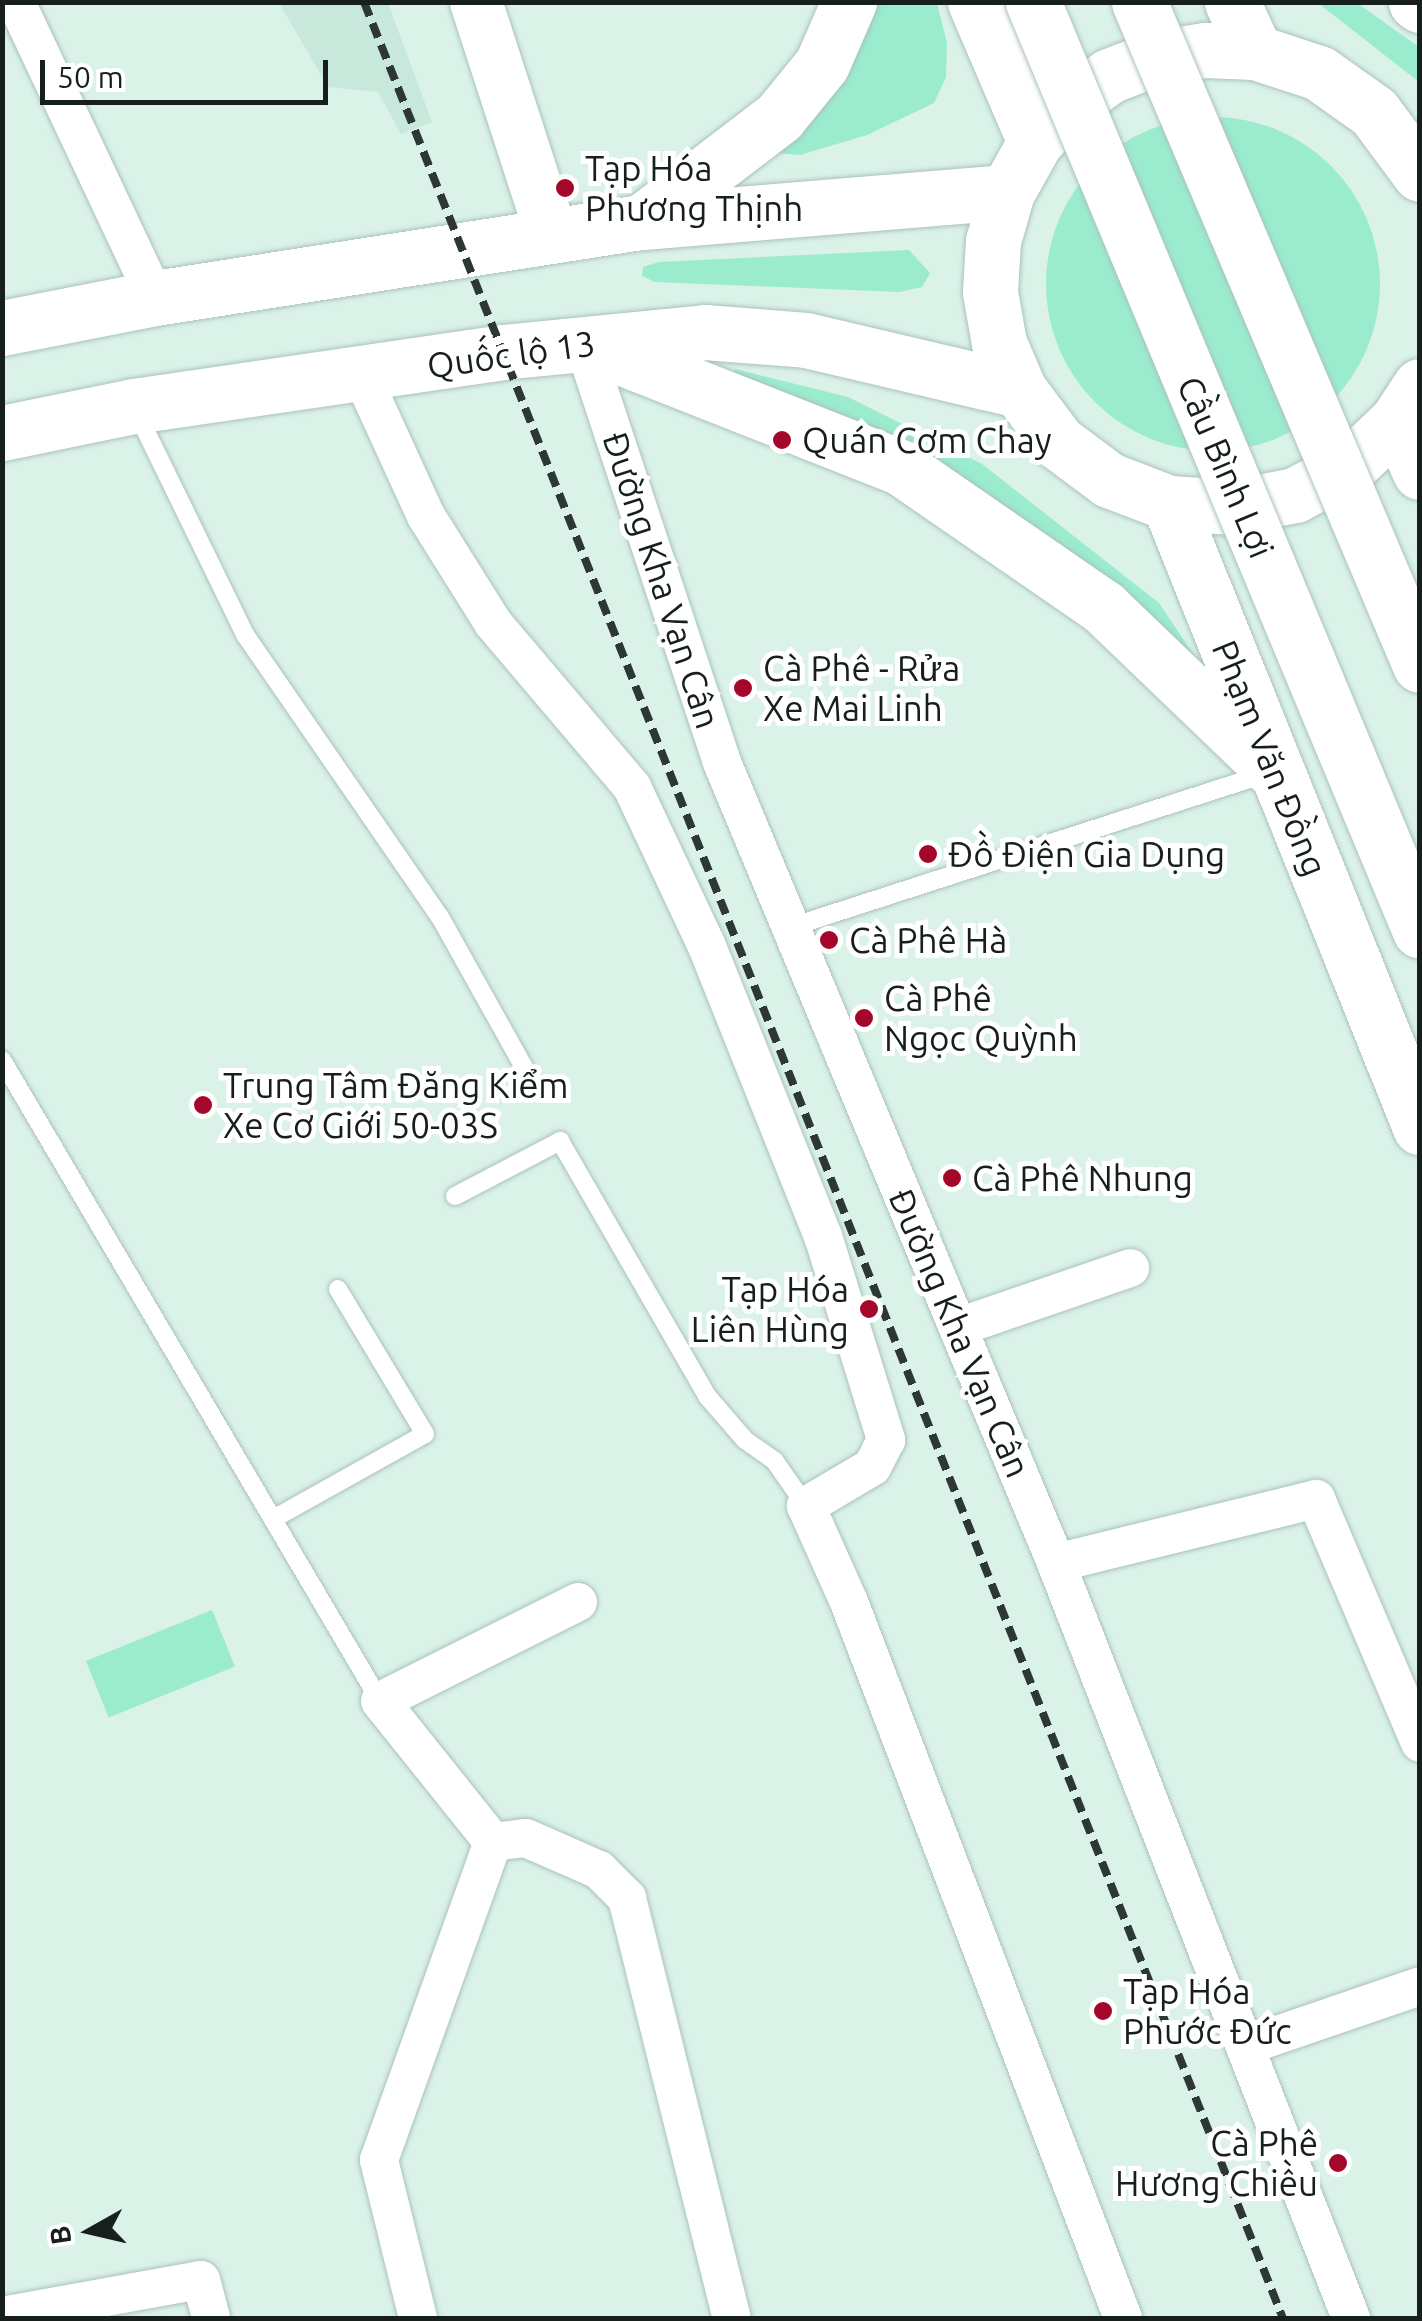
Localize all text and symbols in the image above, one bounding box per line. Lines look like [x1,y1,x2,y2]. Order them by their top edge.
scale bar [45,40,332,102]
text: 50 m [57,60,124,94]
place label: Tạp Hóa Phương Thịnh [585,147,803,229]
marker: Tạp Hóa Phương Thịnh [554,177,576,199]
street label: Quốc lộ 13 [424,321,598,387]
street label: Cầu Bình Lợi [1169,370,1283,564]
place label: Quán Cơm Chay [802,419,1052,461]
street label: Đường Kha Vạn Cân [594,427,730,733]
marker: Quán Cơm Chay [771,429,793,451]
street label: Phạm Văn Đồng [1204,634,1336,882]
place label: Cà Phê - Rửa Xe Mai Linh [763,647,960,729]
marker: Cà Phê - Rửa Xe Mai Linh [732,677,754,699]
place label: Đồ Điện Gia Dụng [948,833,1225,875]
marker: Đồ Điện Gia Dụng [917,843,939,865]
place label: Cà Phê Hà [849,919,1007,961]
marker: Cà Phê Hà [818,929,840,951]
place label: Cà Phê Ngọc Quỳnh [884,977,1078,1059]
marker: Cà Phê Ngọc Quỳnh [853,1007,875,1029]
place label: Trung Tâm Đăng Kiểm Xe Cơ Giới 50-03S [223,1064,568,1146]
marker: Trung Tâm Đăng Kiểm Xe Cơ Giới 50-03S [192,1094,214,1116]
place label: Cà Phê Nhung [972,1157,1193,1199]
marker: Cà Phê Nhung [941,1167,963,1189]
street label: Đường Kha Vạn Cân [880,1183,1040,1483]
place label: Tạp Hóa Liên Hùng [691,1268,849,1350]
marker: Tạp Hóa Liên Hùng [858,1298,880,1320]
place label: Tạp Hóa Phước Đức [1123,1970,1292,2052]
marker: Tạp Hóa Phước Đức [1092,2000,1114,2022]
place label: Cà Phê Hương Chiều [1115,2122,1318,2204]
marker: Cà Phê Hương Chiều [1327,2152,1349,2174]
north arrow [40,2181,140,2281]
text: B [43,2224,76,2247]

